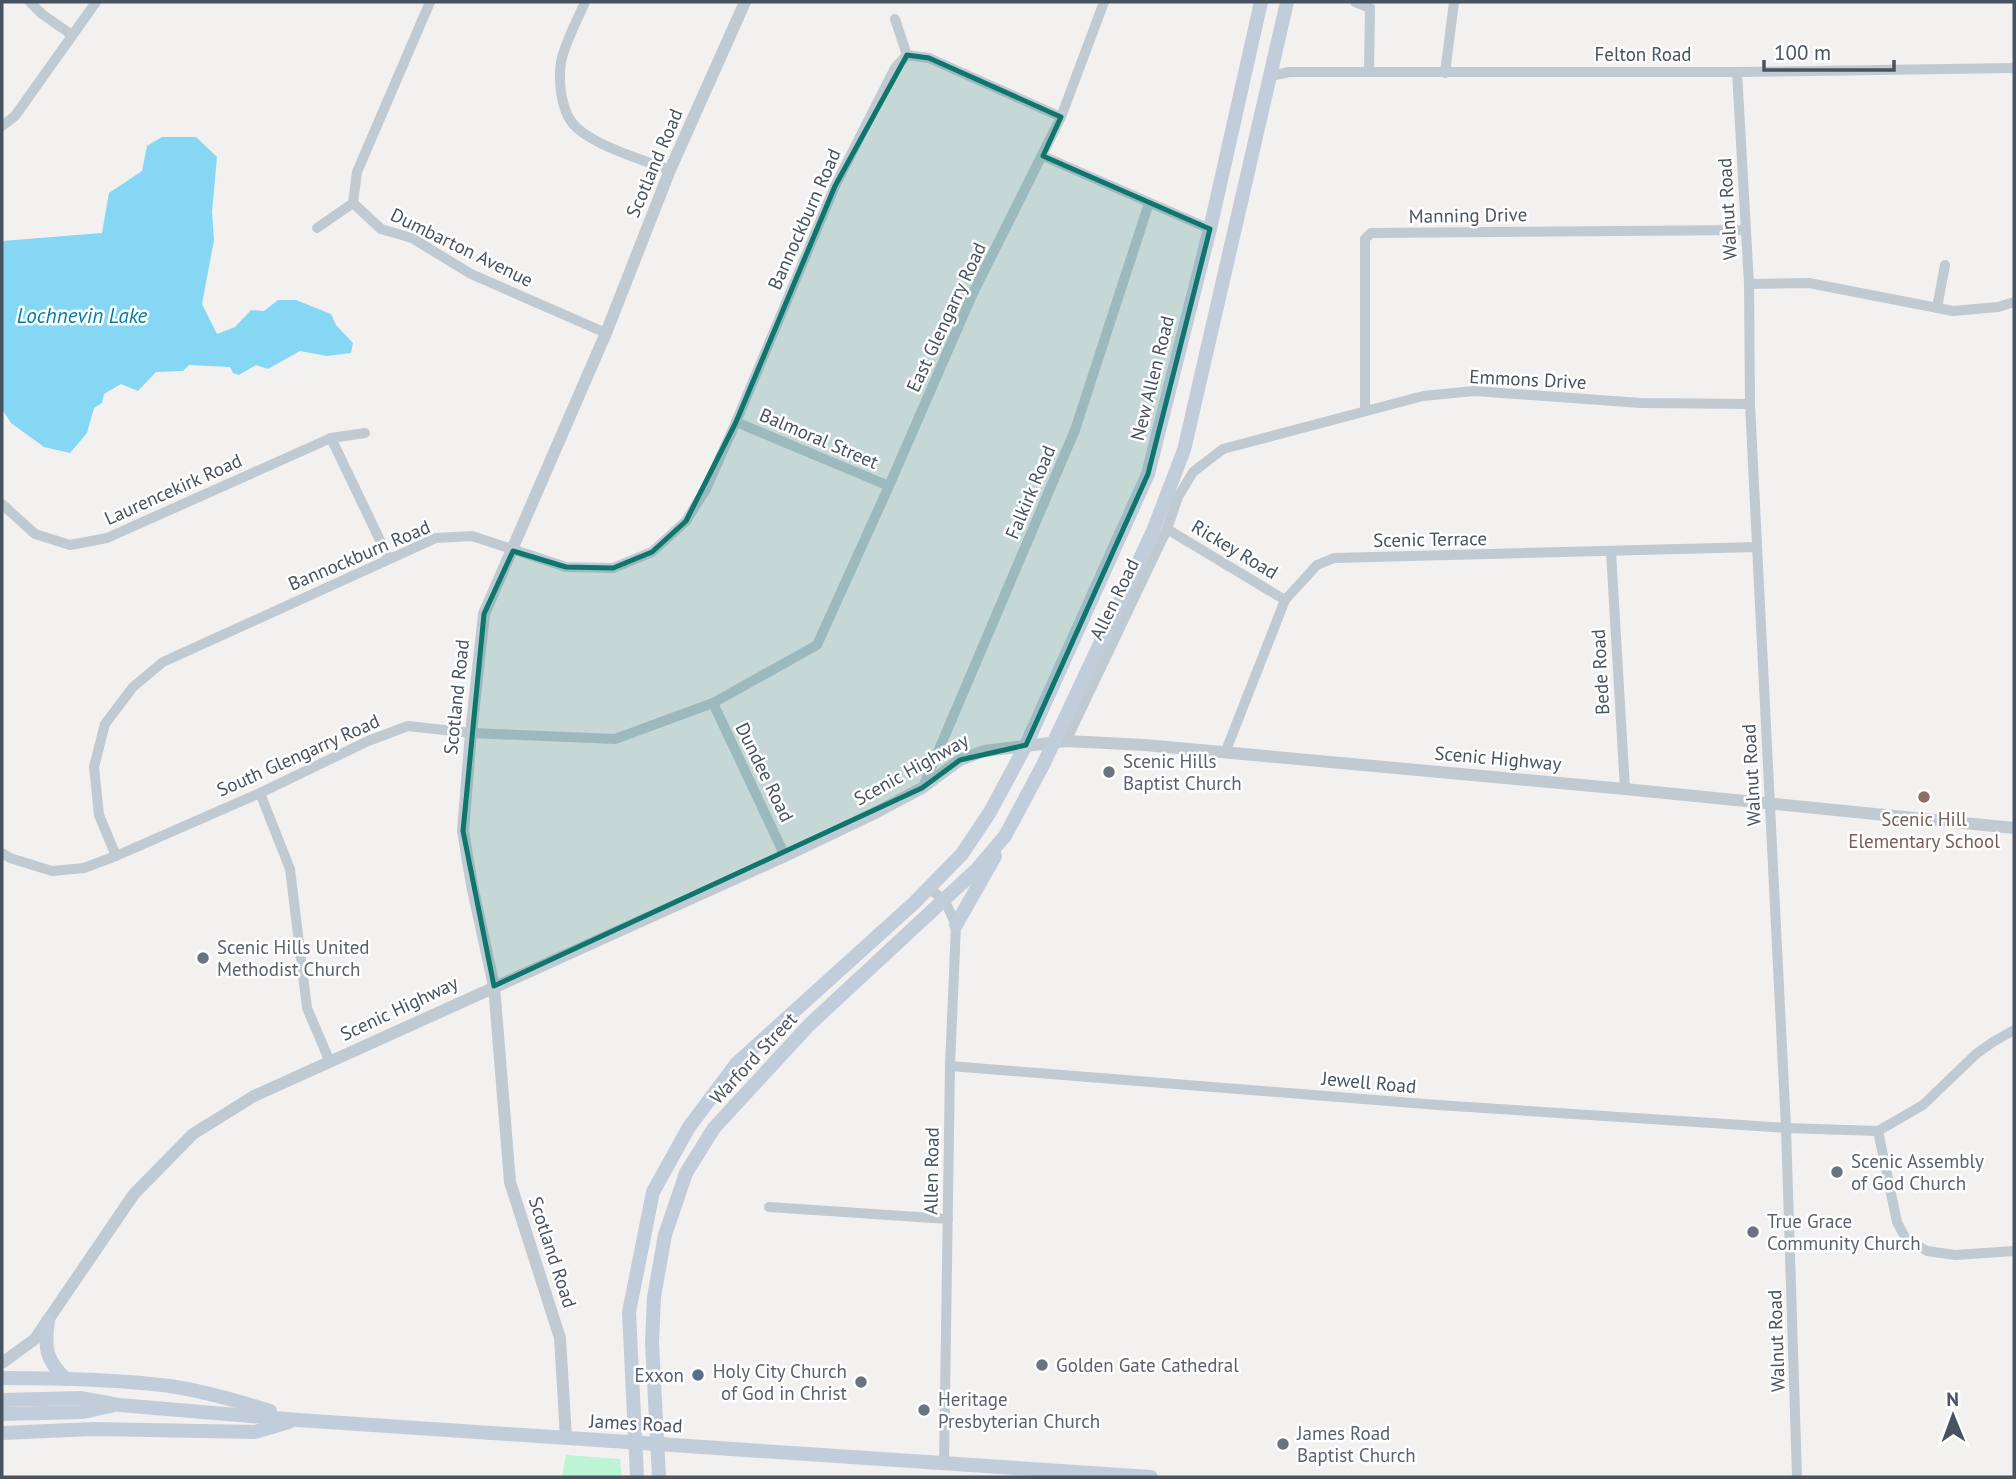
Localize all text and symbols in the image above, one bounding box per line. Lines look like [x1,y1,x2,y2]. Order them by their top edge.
scale bar [1764,28,1894,72]
text: 100 m [1774,39,1831,66]
street label: Felton Road [1594,42,1692,66]
street label: Scotland Road [620,105,688,221]
street label: Bannockburn Road [762,145,846,293]
street label: Walnut Road [1712,157,1742,261]
street label: Dumbarton Avenue [387,202,537,292]
street label: Manning Drive [1409,202,1527,228]
street label: East Glengarry Road [901,238,991,396]
water label: Lochnevin Lake [17,302,148,329]
street label: New Allen Road [1125,313,1179,443]
street label: Emmons Drive [1469,364,1587,394]
street label: Balmoral Street [756,402,883,474]
street label: Falkirk Road [1000,442,1060,542]
street label: Laurencekirk Road [101,448,245,530]
street label: Bannockburn Road [284,514,434,596]
street label: Rickey Road [1187,514,1283,584]
street label: Scenic Terrace [1373,526,1487,552]
street label: Allen Road [1084,554,1144,644]
street label: Bede Road [1586,628,1614,716]
street label: Scotland Road [438,638,474,756]
street label: South Glengarry Road [213,708,383,802]
street label: Dundee Road [731,718,799,826]
street label: Walnut Road [1736,723,1766,827]
street label: Scenic Highway [850,728,973,810]
street label: Scenic Highway [1434,741,1563,776]
place label: Scenic Hills Baptist Church [1123,749,1242,795]
marker: Scenic Hills Baptist Church [1101,764,1117,780]
marker: Scenic Hill Elementary School [1916,789,1932,805]
place label: Scenic Hill Elementary School [1848,807,2000,853]
place label: Scenic Hills United Methodist Church [217,935,370,981]
marker: Scenic Hills United Methodist Church [195,950,211,966]
street label: Scenic Highway [336,970,462,1046]
street label: Warford Street [704,1007,802,1109]
street label: Jewell Road [1320,1066,1417,1098]
street label: Allen Road [918,1127,944,1215]
place label: Scenic Assembly of God Church [1851,1149,1984,1195]
marker: Scenic Assembly of God Church [1829,1164,1845,1180]
street label: Scotland Road [524,1193,582,1311]
place label: True Grace Community Church [1767,1209,1921,1255]
marker: True Grace Community Church [1745,1224,1761,1240]
street label: Walnut Road [1762,1289,1790,1393]
place label: Golden Gate Cathedral [1056,1353,1239,1377]
marker: Golden Gate Cathedral [1034,1357,1050,1373]
place label: Holy City Church of God in Christ [713,1359,848,1405]
place label: Exxon [634,1363,684,1387]
marker: Exxon [690,1367,706,1383]
marker: Holy City Church of God in Christ [853,1374,869,1390]
north arrow [1918,1381,1988,1451]
place label: Heritage Presbyterian Church [938,1387,1100,1433]
text: N [1946,1387,1959,1411]
marker: Heritage Presbyterian Church [916,1402,932,1418]
street label: James Road [588,1409,683,1437]
place label: James Road Baptist Church [1296,1421,1416,1467]
marker: James Road Baptist Church [1275,1436,1291,1452]

